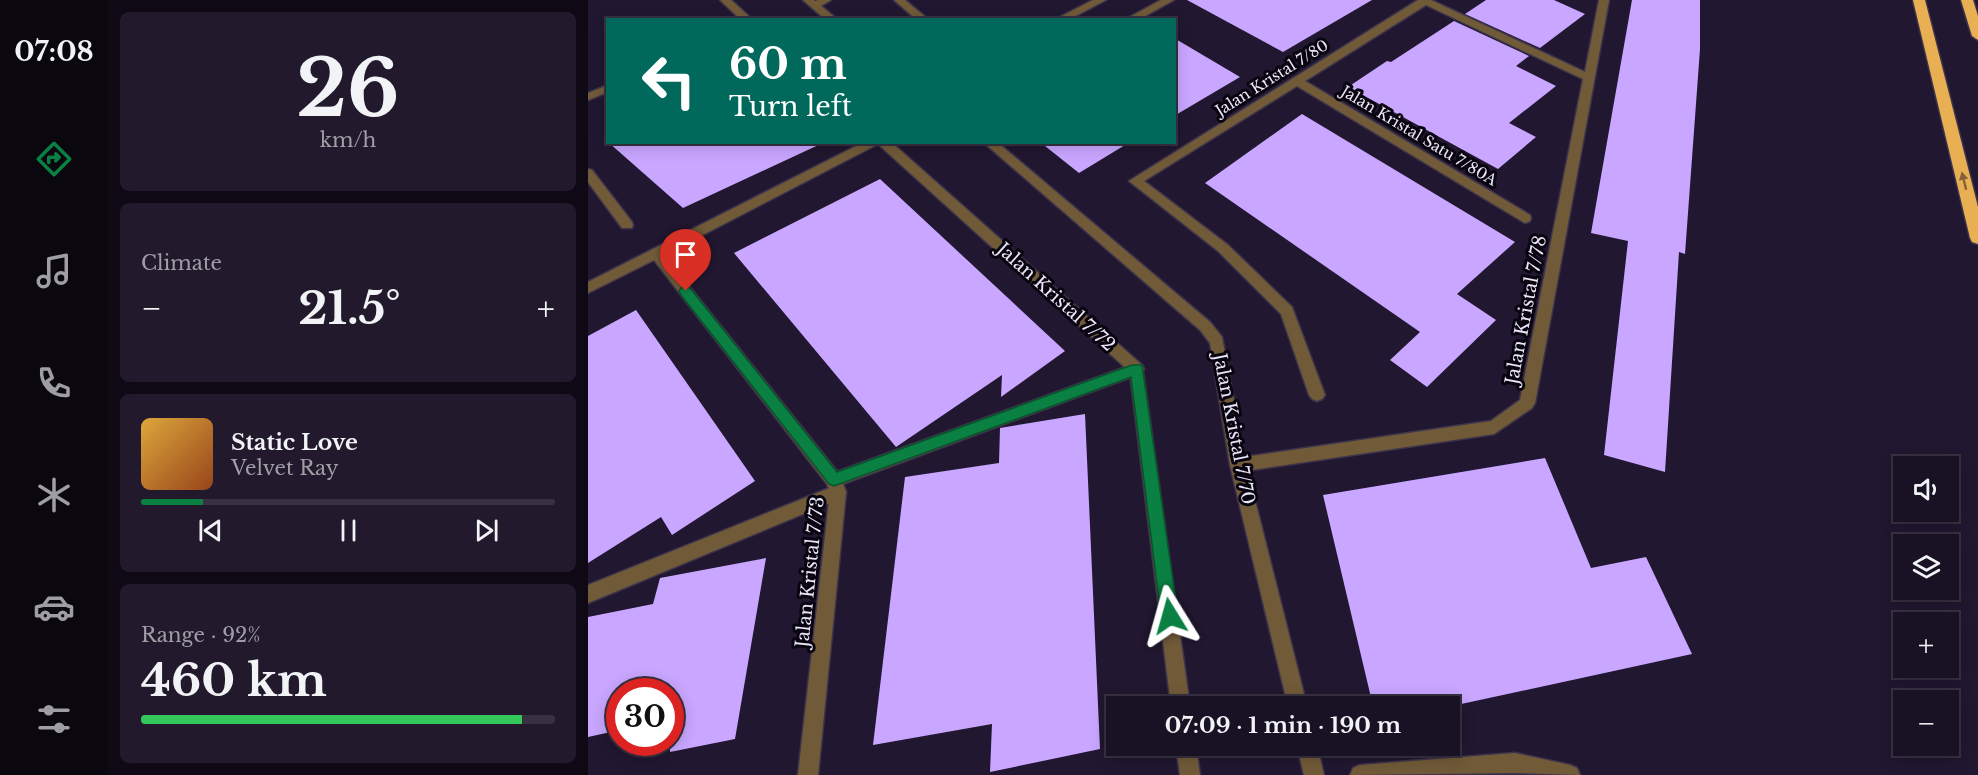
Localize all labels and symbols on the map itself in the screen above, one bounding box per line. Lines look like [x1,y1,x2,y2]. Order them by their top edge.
street label: Jalan Kristal 7/80 [1210,35,1332,121]
street label: Jalan Kristal Satu 7/80A [1336,80,1501,190]
one-way arrow [1958,172,1968,190]
pin [660,229,711,291]
street label: Jalan Kristal 7/78 [1500,234,1551,388]
street label: Jalan Kristal 7/72 [991,237,1120,356]
street label: Jalan Kristal 7/70 [1208,350,1259,506]
street label: Jalan Kristal 7/73 [791,495,829,651]
position arrow [1138,584,1202,648]
speed limit sign: 30 [606,678,684,756]

